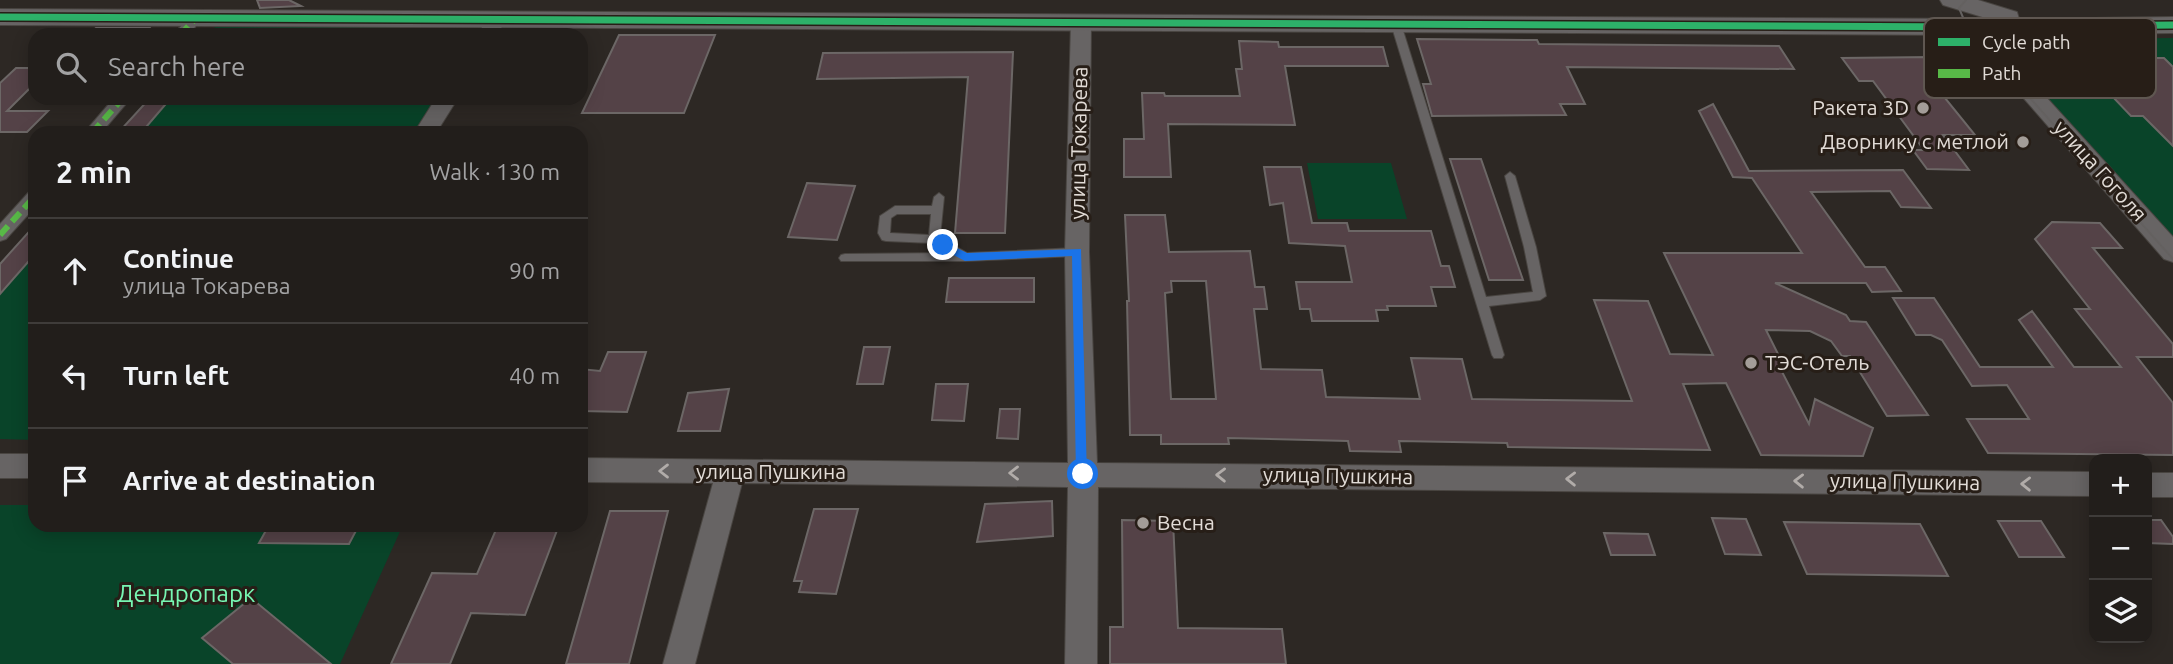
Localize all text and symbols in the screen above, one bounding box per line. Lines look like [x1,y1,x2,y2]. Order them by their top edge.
legend [1924,18,2156,98]
search box [28,28,588,105]
text: Cycle path [1982,31,2071,53]
icon: search [52,48,90,86]
text: Search here [108,52,245,81]
text: Path [1982,62,2021,84]
street label: улица Токарева [1065,66,1091,220]
place label: Ракета 3D [1812,95,1909,119]
marker: Ракета 3D [1915,100,1931,116]
street label: улица Гоголя [2049,115,2152,226]
place label: Дворнику с метлой [1820,129,2009,153]
marker: Дворнику с метлой [2015,134,2031,150]
text: 2 min [56,155,132,189]
text: Walk · 130 m [429,159,560,184]
route end [927,229,958,260]
text: Continue [123,244,234,273]
icon: ahead [56,252,94,290]
text: 90 m [509,258,560,283]
text: улица Токарева [123,273,291,298]
place label: ТЭС-Отель [1765,350,1869,374]
marker: ТЭС-Отель [1743,355,1759,371]
icon: left [56,357,94,395]
text: Turn left [123,361,229,390]
text: 40 m [509,363,560,388]
map controls [2089,454,2152,643]
button: + [2089,454,2152,517]
route start [1067,458,1098,489]
street label: улица Пушкина [696,459,846,483]
icon: arrive [56,462,94,500]
street label: улица Пушкина [1263,462,1413,488]
one-way arrow [659,463,669,479]
one-way arrow [1009,465,1019,481]
text: Arrive at destination [123,466,376,495]
one-way arrow [1215,467,1226,483]
street label: улица Пушкина [1830,468,1980,494]
one-way arrow [1565,471,1576,487]
one-way arrow [1793,473,1803,489]
one-way arrow [2020,476,2031,492]
place label: Весна [1157,510,1215,534]
marker: Весна [1135,515,1151,531]
button: − [2089,517,2152,580]
park label: Дендропарк [117,580,255,607]
button: layers [2089,580,2152,643]

